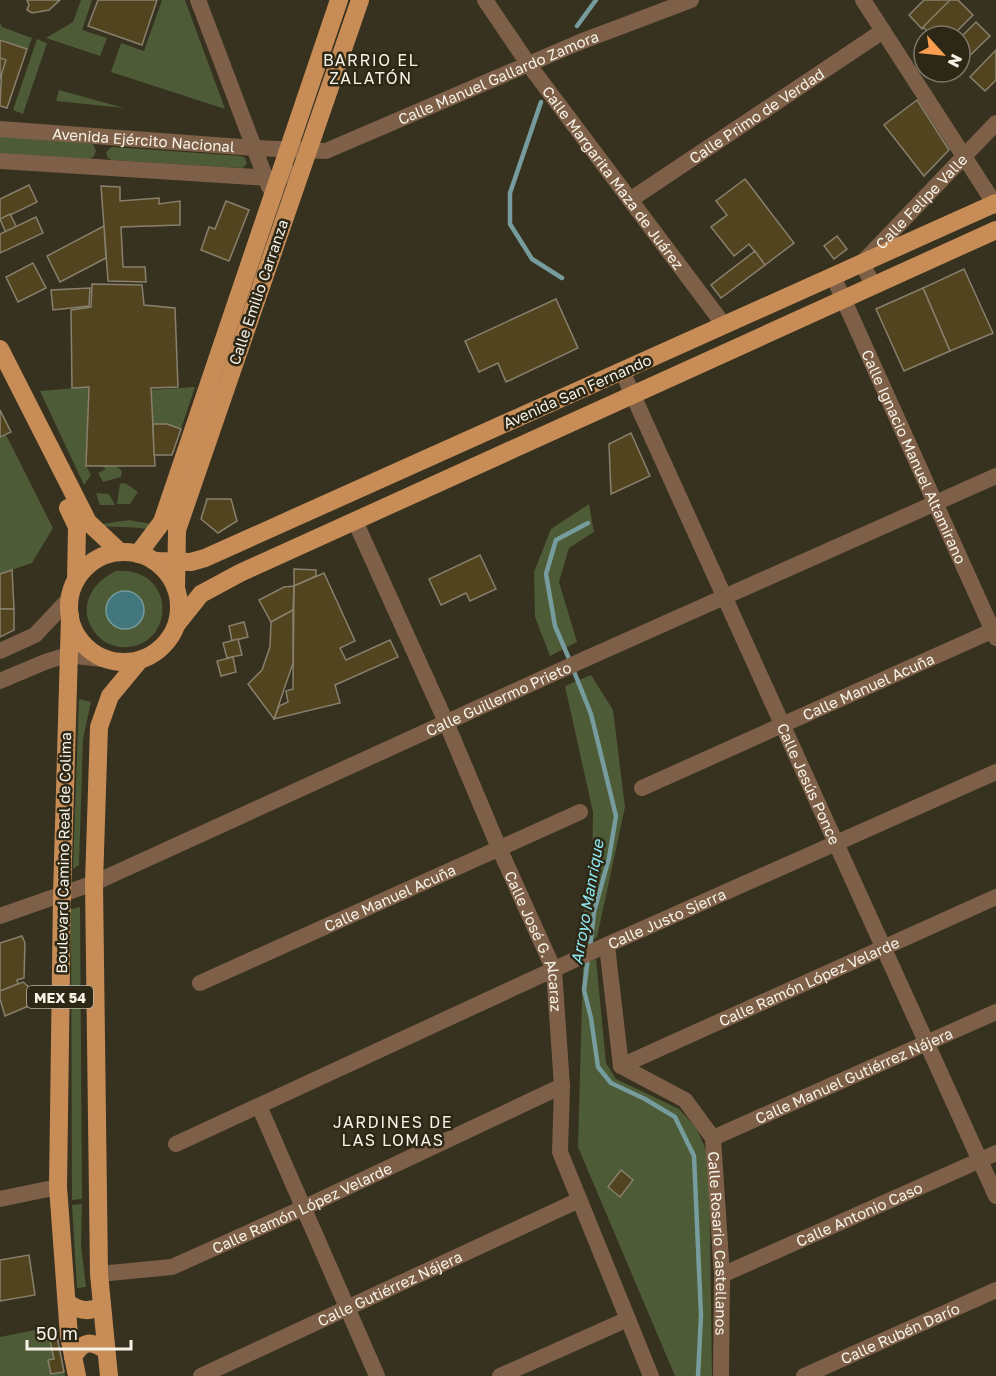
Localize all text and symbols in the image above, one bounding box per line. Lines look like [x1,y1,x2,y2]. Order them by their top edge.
north arrow [912,24,972,84]
street label: Calle Manuel Gallardo Zamora [395,27,601,128]
district label: BARRIO EL ZALATÓN [323,50,419,88]
text: N [944,51,967,71]
street label: Calle Primo de Verdad [685,64,827,167]
street label: Calle Margarita Maza de Juárez [539,82,688,273]
street label: Avenida Ejército Nacional [52,124,236,155]
street label: Calle Felipe Valle [872,150,971,252]
street label: Calle Emilio Carranza [225,217,291,367]
street label: Calle Ignacio Manuel Altamirano [858,347,970,566]
street label: Avenida San Fernando [500,350,654,432]
street label: Calle Manuel Acuña [800,649,937,724]
street label: Calle Guillermo Prieto [423,658,574,740]
street label: Calle Jesús Ponce [774,720,844,847]
street label: Boulevard Camino Real de Colima [52,732,74,974]
water label: Arroyo Manrique [566,836,608,966]
street label: Calle Manuel Acuña [321,860,458,935]
street label: Calle José G. Alcaraz [501,868,566,1013]
street label: Calle Justo Sierra [605,884,728,952]
street label: Calle Ramón López Velarde [716,933,902,1030]
road number: MEX 54 [27,986,93,1008]
street label: Calle Manuel Gutiérrez Nájera [752,1024,955,1127]
district label: JARDINES DE LAS LOMAS [333,1112,453,1150]
street label: Calle Rosario Castellanos [705,1151,731,1336]
street label: Calle Ramón López Velarde [209,1158,395,1257]
street label: Calle Antonio Caso [793,1178,925,1250]
street label: Calle Gutiérrez Nájera [314,1247,465,1330]
street label: Calle Rubén Darío [838,1299,962,1368]
scale bar [27,1313,130,1351]
text: 50 m [36,1322,78,1344]

